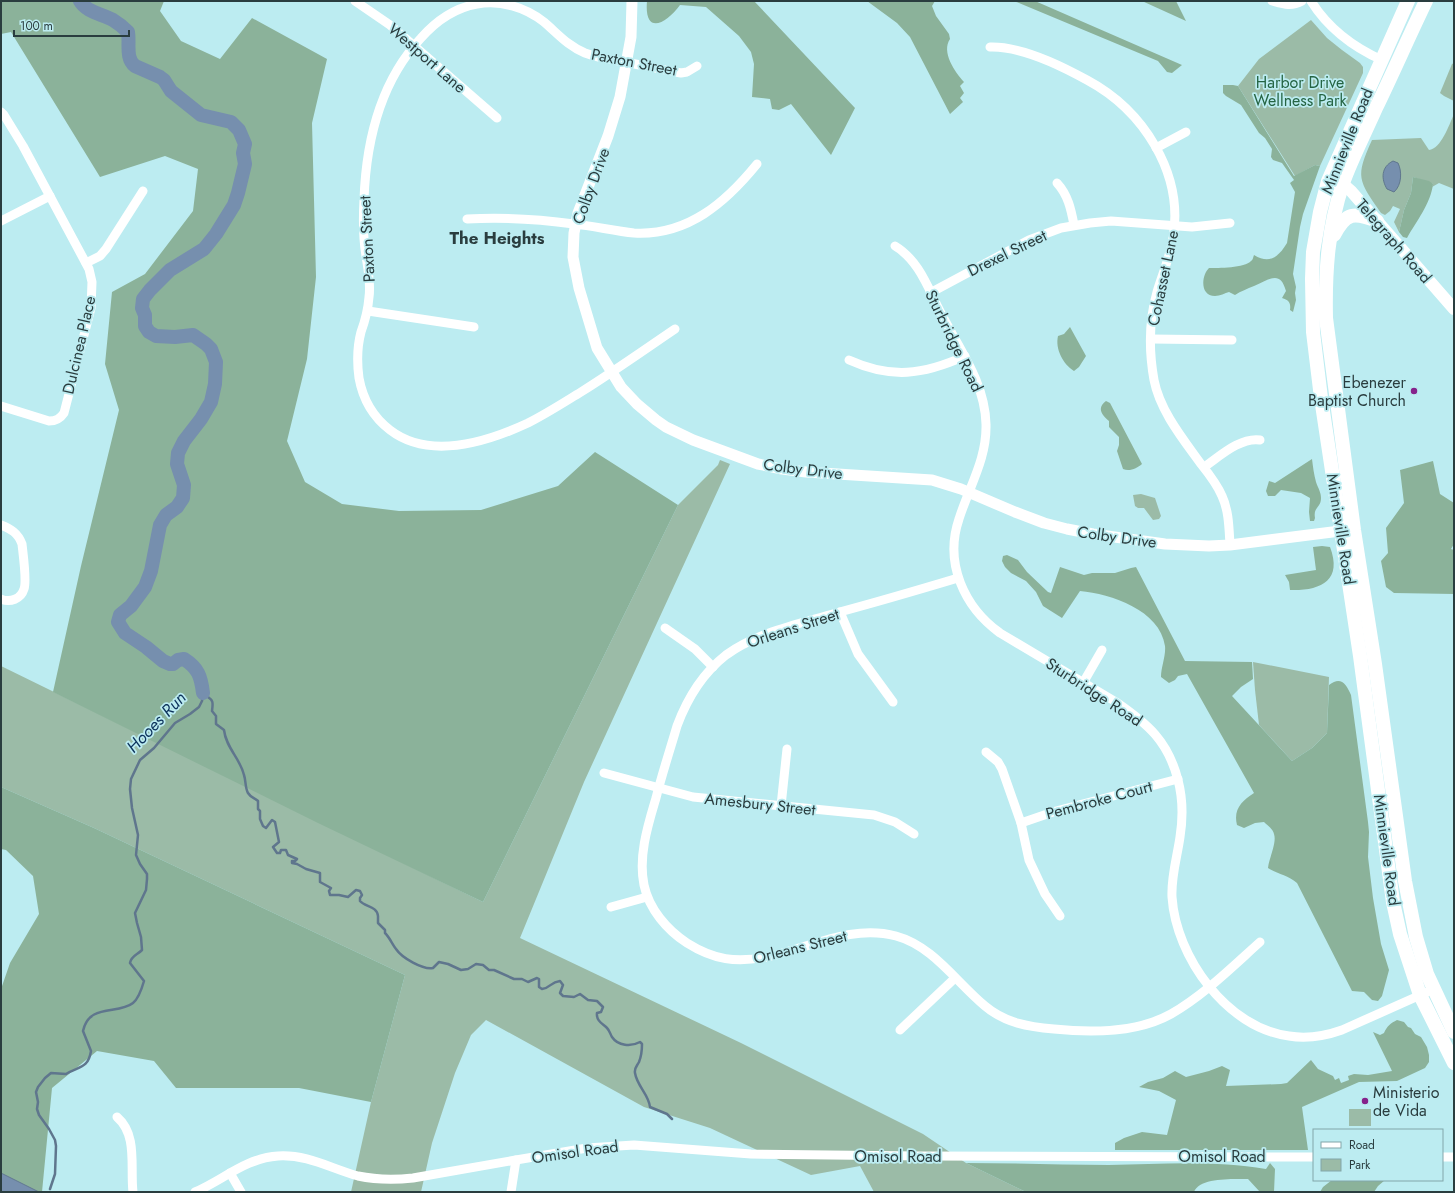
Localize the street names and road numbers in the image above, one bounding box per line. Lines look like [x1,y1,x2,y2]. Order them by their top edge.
street label: Westport Lane [383,18,471,98]
street label: Paxton Street [589,42,679,82]
street label: Minnieville Road [1315,85,1379,197]
street label: Colby Drive [567,145,615,227]
street label: Telegraph Road [1351,194,1437,288]
street label: Paxton Street [353,195,381,283]
street label: Drexel Street [964,224,1051,282]
street label: Cohasset Lane [1142,228,1184,328]
street label: Sturbridge Road [919,286,989,396]
street label: Dulcinea Place [57,294,101,396]
street label: Colby Drive [762,453,844,485]
street label: Minnieville Road [1321,472,1361,586]
street label: Colby Drive [1076,520,1158,554]
street label: Orleans Street [744,602,842,654]
street label: Sturbridge Road [1041,652,1147,732]
street label: Pembroke Court [1043,775,1155,825]
street label: Amesbury Street [703,787,817,821]
street label: Minnieville Road [1368,793,1406,907]
street label: Orleans Street [751,924,849,970]
street label: Omisol Road [530,1135,620,1169]
street label: Omisol Road [854,1145,942,1168]
street label: Omisol Road [1178,1145,1266,1168]

